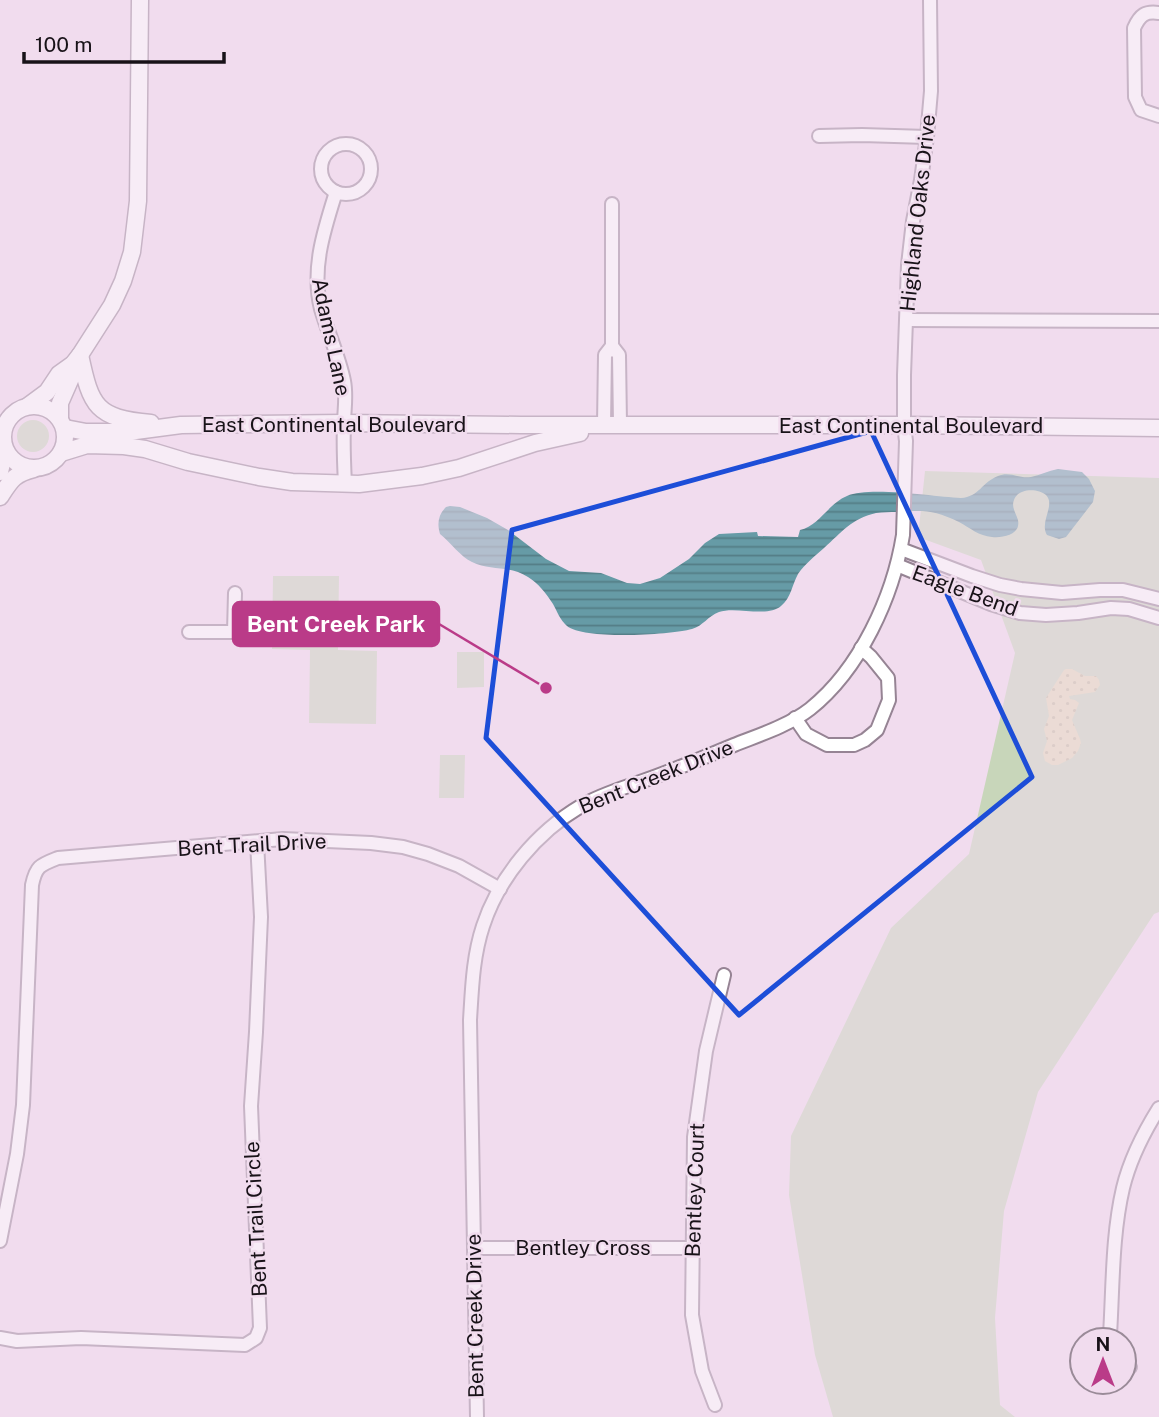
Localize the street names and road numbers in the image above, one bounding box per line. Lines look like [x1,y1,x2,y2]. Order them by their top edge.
street label: Highland Oaks Drive [895,113,940,313]
street label: Adams Lane [307,276,356,398]
street label: East Continental Boulevard [202,412,466,437]
street label: East Continental Boulevard [779,413,1043,438]
street label: Eagle Bend [909,560,1022,621]
street label: Bent Creek Drive [575,734,737,819]
street label: Bent Trail Drive [177,828,327,861]
street label: Bentley Court [680,1122,709,1258]
street label: Bent Trail Circle [239,1141,272,1298]
street label: Bent Creek Drive [461,1234,488,1398]
street label: Bentley Cross [515,1235,651,1260]

